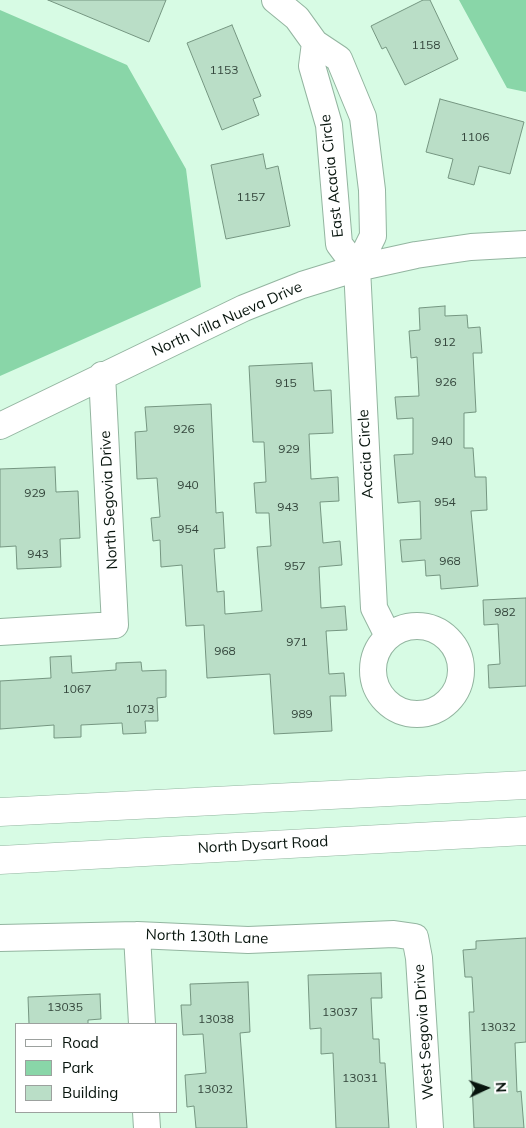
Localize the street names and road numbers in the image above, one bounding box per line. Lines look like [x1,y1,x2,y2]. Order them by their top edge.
street label: East Acacia Circle [317,114,347,238]
street label: North Villa Nueva Drive [149,278,305,360]
street label: Acacia Circle [355,409,377,499]
street label: North Segovia Drive [96,430,122,570]
street label: North Dysart Road [197,833,329,857]
street label: North 130th Lane [145,926,269,948]
street label: West Segovia Drive [410,963,438,1101]

